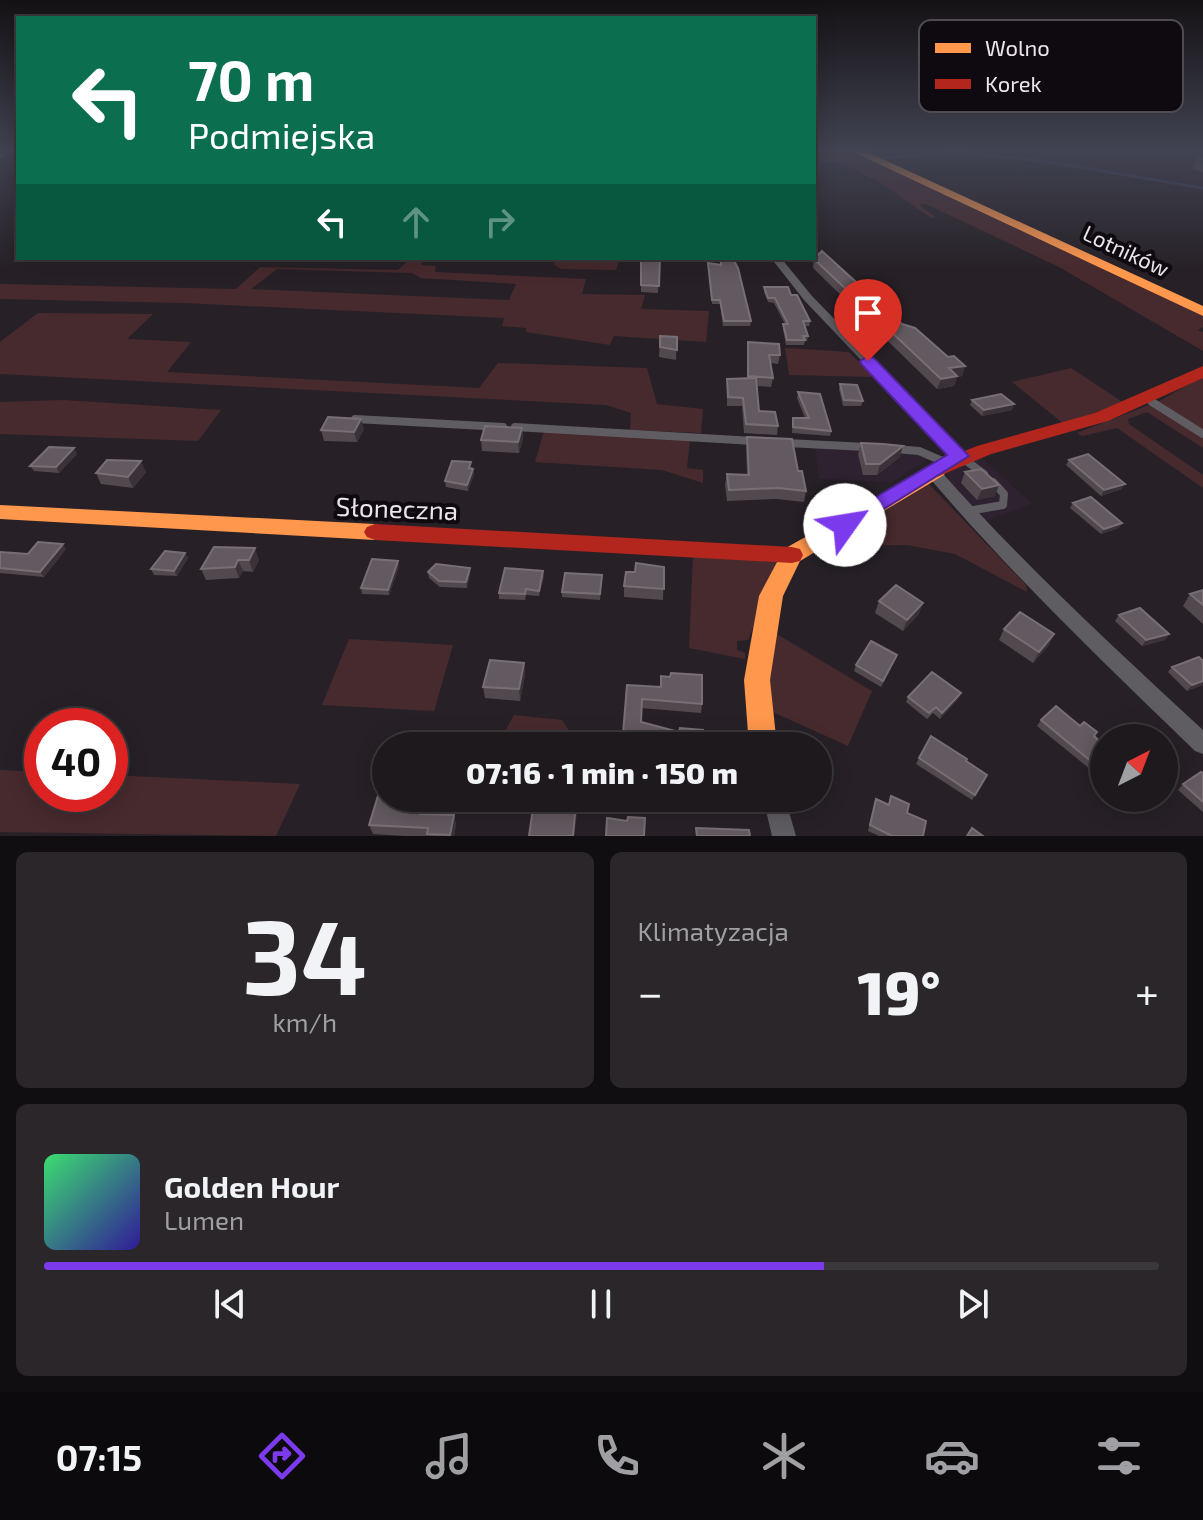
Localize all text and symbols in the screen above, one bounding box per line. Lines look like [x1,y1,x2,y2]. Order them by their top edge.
legend [919,20,1183,112]
text: Wolno [985,34,1050,60]
text: 70 m [188,45,314,112]
icon: left [56,48,160,152]
text: Korek [985,70,1042,96]
text: Podmiejska [188,113,375,156]
icon: left [310,200,354,244]
icon: ahead [394,200,438,244]
icon: right [478,200,522,244]
street label: Lotników [1079,219,1174,281]
pin [834,279,902,361]
icon: arrive [846,291,890,335]
position arrow [803,483,887,567]
street label: Słoneczna [335,490,459,525]
speed limit sign: 40 [24,708,128,812]
north arrow [1090,724,1178,812]
map controls [1090,724,1178,812]
text: 07:16 · 1 min · 150 m [466,754,738,790]
text: 34 [242,891,367,1016]
text: Klimatyzacja [638,915,789,946]
text: 19° [857,955,941,1027]
text: − [638,965,663,1018]
text: + [1135,965,1159,1018]
text: km/h [272,1006,337,1037]
text: Golden Hour [164,1168,339,1204]
text: Lumen [164,1204,244,1235]
icon: previous [208,1282,252,1326]
icon: pause [579,1282,623,1326]
icon: next [951,1282,995,1326]
icon: directions [254,1428,310,1484]
icon: music [421,1428,477,1484]
icon: phone [589,1428,645,1484]
icon: climate [756,1428,812,1484]
icon: car [924,1428,980,1484]
icon: filters [1091,1428,1147,1484]
text: 07:15 [56,1435,142,1478]

